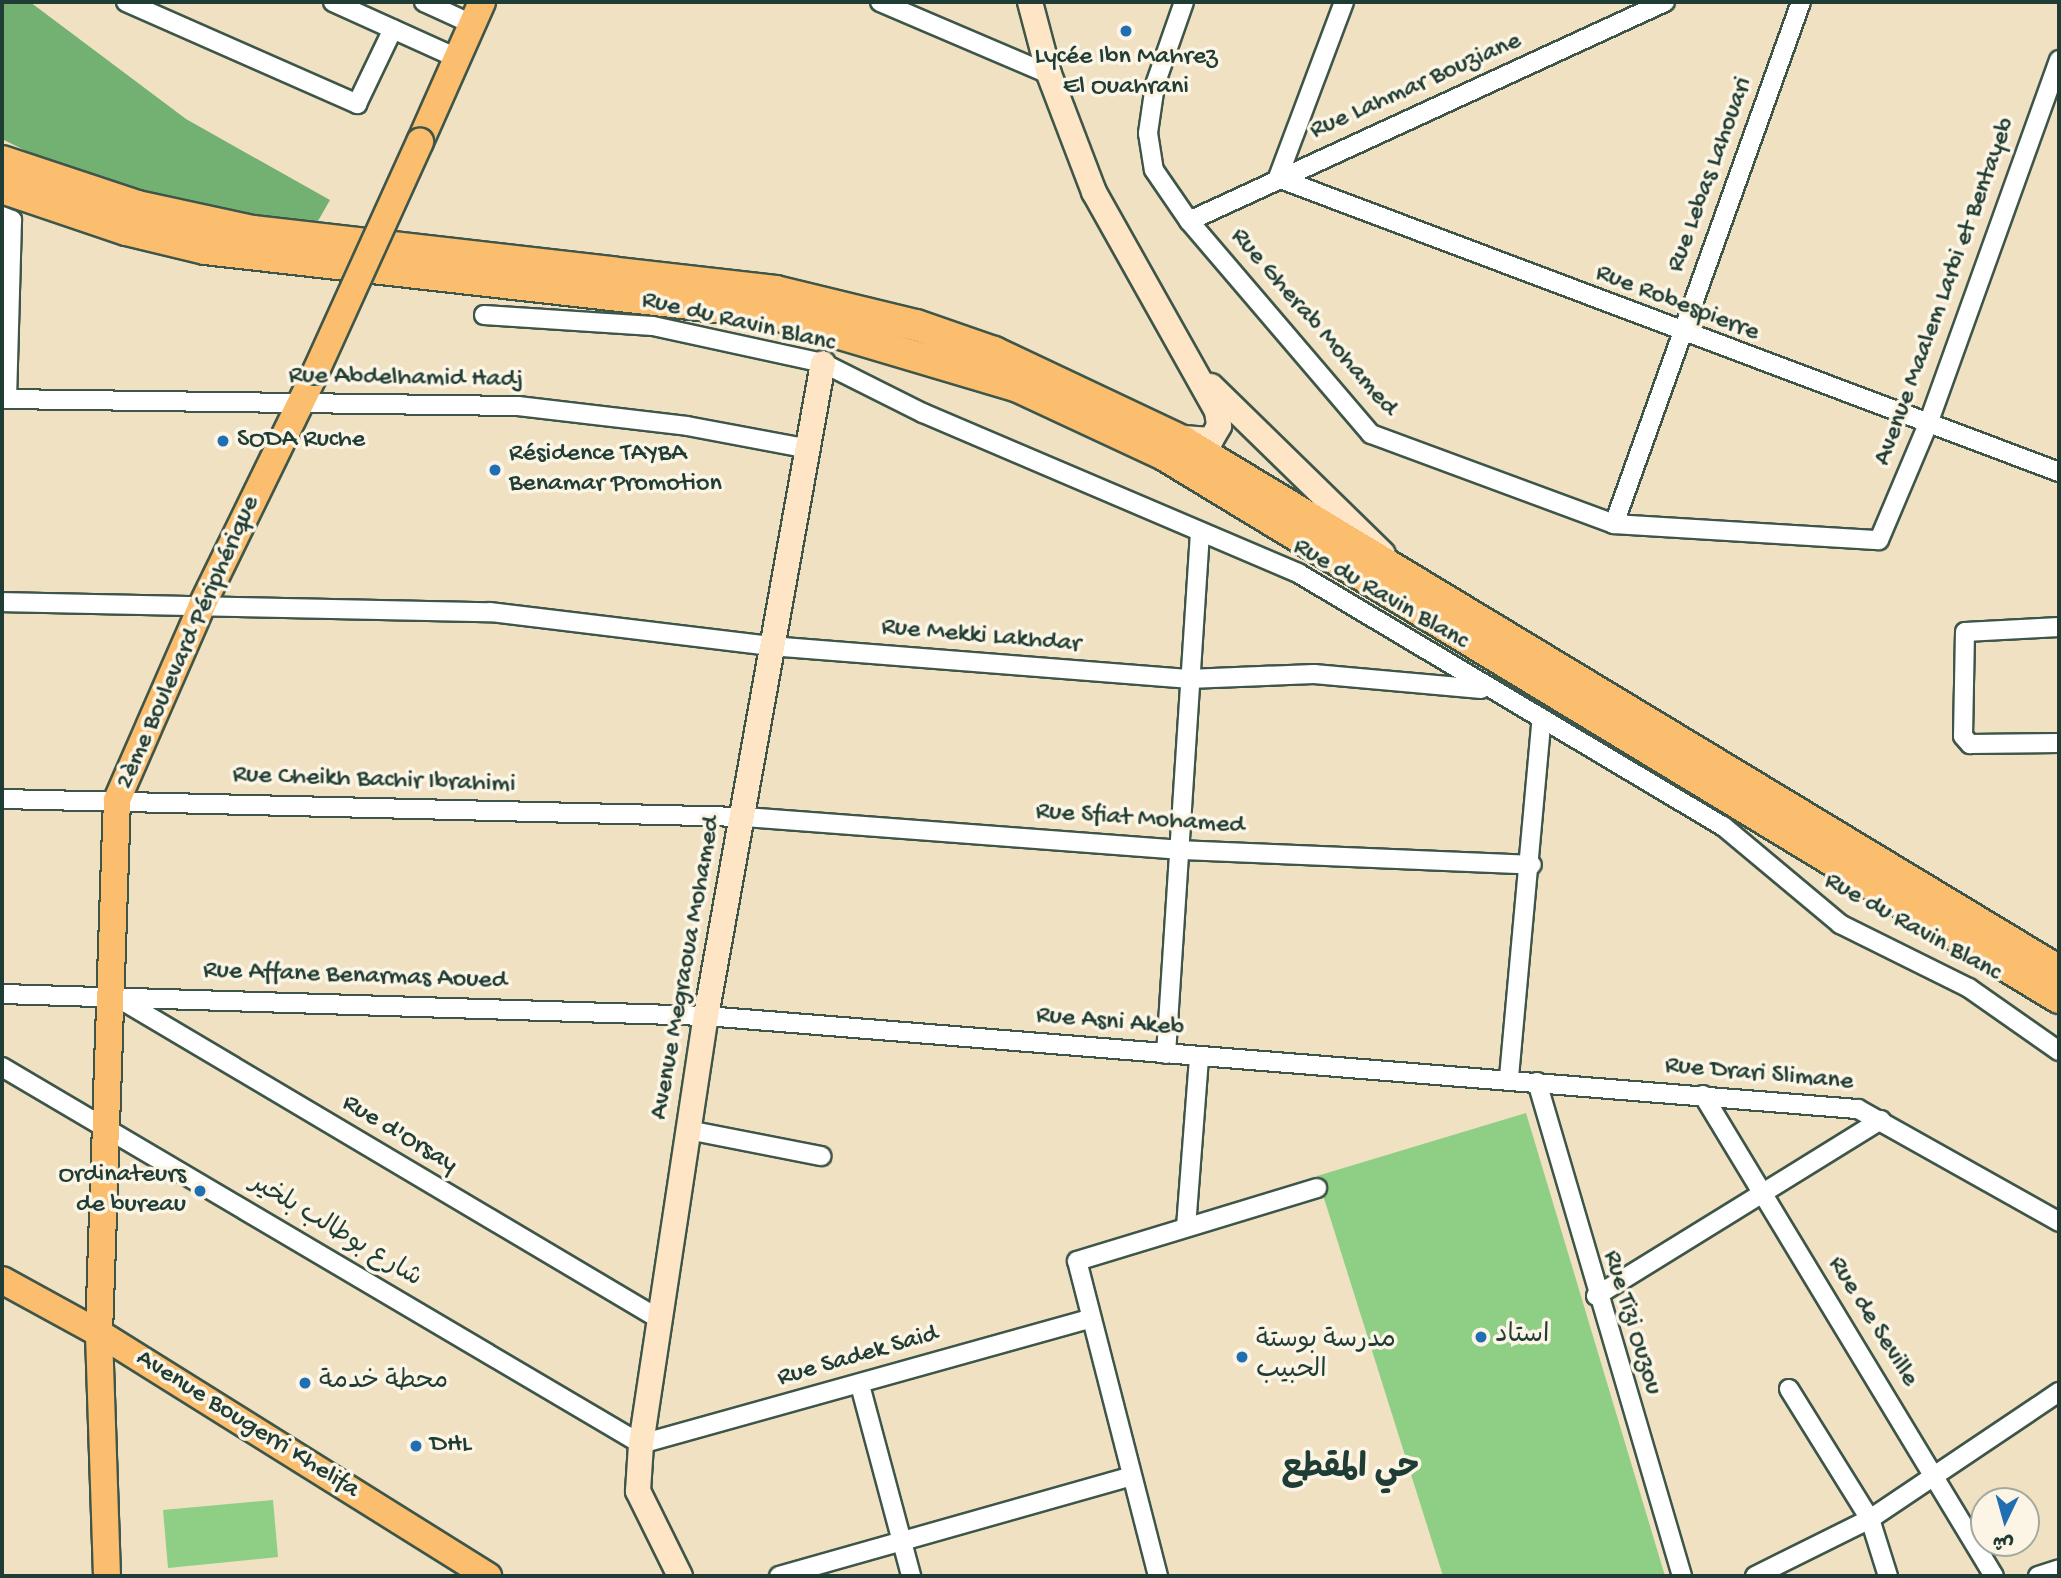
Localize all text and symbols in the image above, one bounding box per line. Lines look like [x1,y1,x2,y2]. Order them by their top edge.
marker: Lycée Ibn Mahrez El Ouahrani [1118,23,1134,39]
street label: Rue Lahmar Bouziane [1306,26,1526,148]
place label: Lycée Ibn Mahrez El Ouahrani [1034,42,1218,104]
street label: Rue Lebas Lahouari [1661,73,1761,277]
street label: Avenue Maalem Larbi et Bentayeb [1868,114,2024,470]
street label: Rue Gherab Mohamed [1223,222,1403,424]
street label: Rue Robespierre [1591,258,1763,350]
street label: Rue du Ravin Blanc [638,286,838,360]
street label: Rue Abdelhamid Hadj [288,361,524,397]
place label: SODA Ruche [237,425,365,457]
marker: SODA Ruche [215,433,231,449]
place label: Résidence TAYBA Benamar Promotion [509,439,722,500]
marker: Résidence TAYBA Benamar Promotion [487,462,503,478]
street label: 2ème Boulevard Périphérique [110,492,268,794]
street label: Rue du Ravin Blanc [1287,532,1473,658]
street label: Rue Mekki Lakhdar [880,613,1082,661]
street label: Rue Cheikh Bachir Ibrahimi [232,760,516,802]
street label: Rue Sfiat Mohamed [1035,797,1245,843]
street label: Avenue Megraoua Mohamed [645,814,729,1122]
street label: Rue du Ravin Blanc [1818,867,2006,989]
street label: Rue Affane Benarmas Aoued [203,956,507,998]
street label: Rue Asni Akeb [1035,1001,1185,1045]
street label: Rue Drari Slimane [1663,1051,1855,1099]
street label: Rue d'Orsay [336,1088,462,1182]
place label: Ordinateurs de bureau [58,1160,186,1222]
street label: شارع بوطالب بلخير [243,1168,427,1296]
marker: Ordinateurs de bureau [192,1183,208,1199]
street label: Rue Tizi Ouzou [1594,1247,1668,1399]
street label: Rue de Seville [1820,1251,1924,1393]
street label: Rue Sadek Said [774,1319,942,1395]
place label: استاد [1495,1321,1549,1353]
place label: مدرسة بوستة الحبيب [1256,1326,1396,1388]
marker: استاد [1473,1329,1489,1345]
street label: Avenue Bougerri Khelifa [130,1344,364,1506]
marker: مدرسة بوستة الحبيب [1234,1349,1250,1365]
place label: محطة خدمة [319,1367,448,1399]
marker: محطة خدمة [297,1375,313,1391]
place label: DHL [430,1430,471,1462]
marker: DHL [408,1438,424,1454]
district label: حي المقطع [1281,1451,1419,1491]
north arrow [1970,1487,2040,1557]
text: ش [1992,1529,2015,1554]

